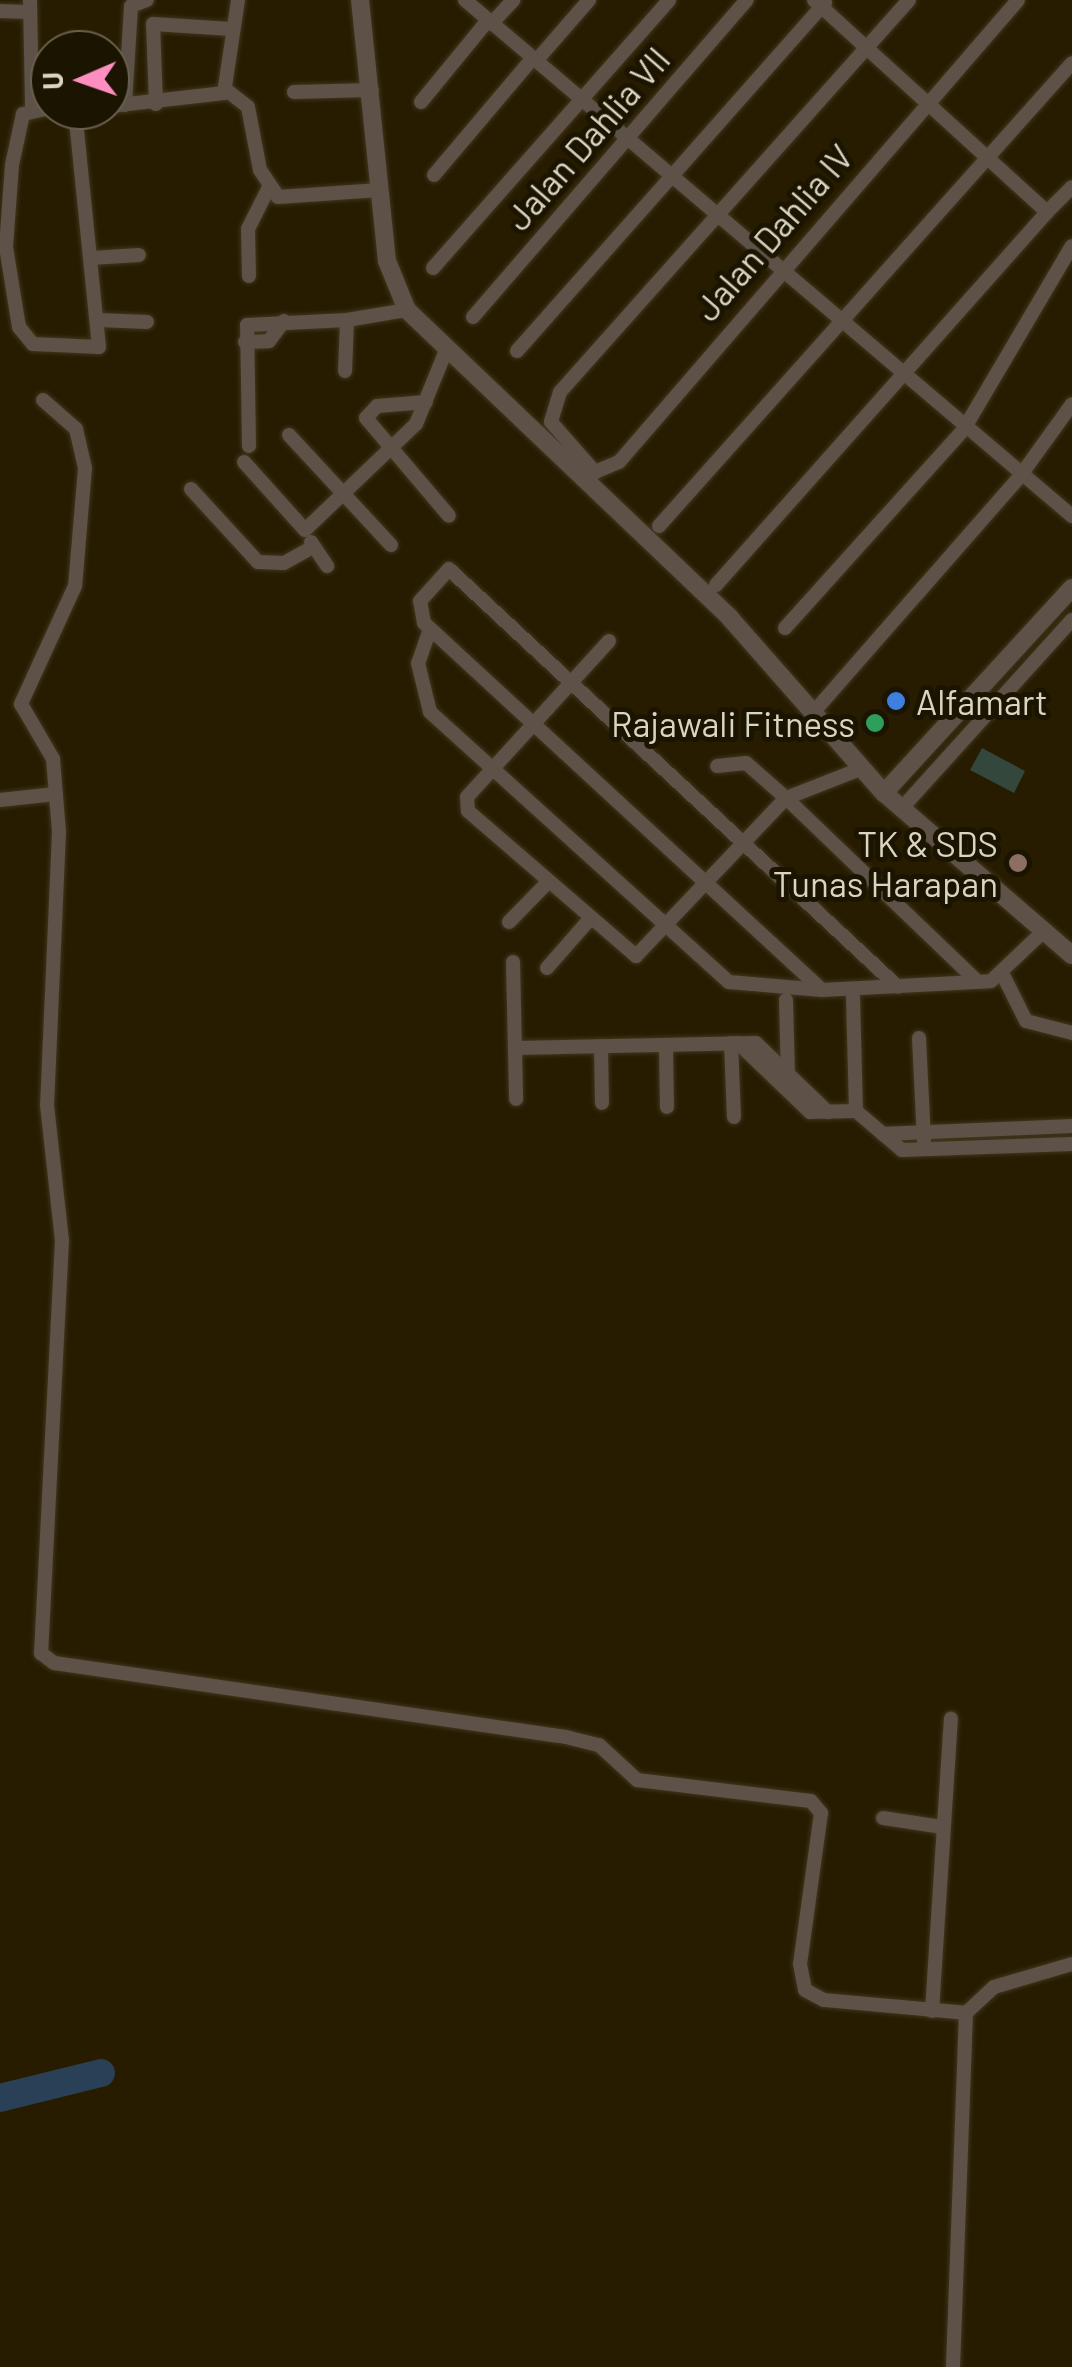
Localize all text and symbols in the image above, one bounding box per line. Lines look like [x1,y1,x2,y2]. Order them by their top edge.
north arrow [30,30,130,130]
street label: Jalan Dahlia VII [496,38,678,238]
text: U [35,72,69,90]
street label: Jalan Dahlia IV [685,135,861,329]
place label: Alfamart [916,680,1048,722]
marker: Alfamart [885,690,907,712]
place label: Rajawali Fitness [611,702,855,744]
marker: Rajawali Fitness [864,712,886,734]
place label: TK & SDS Tunas Harapan [773,822,998,904]
marker: TK & SDS Tunas Harapan [1007,852,1029,874]

